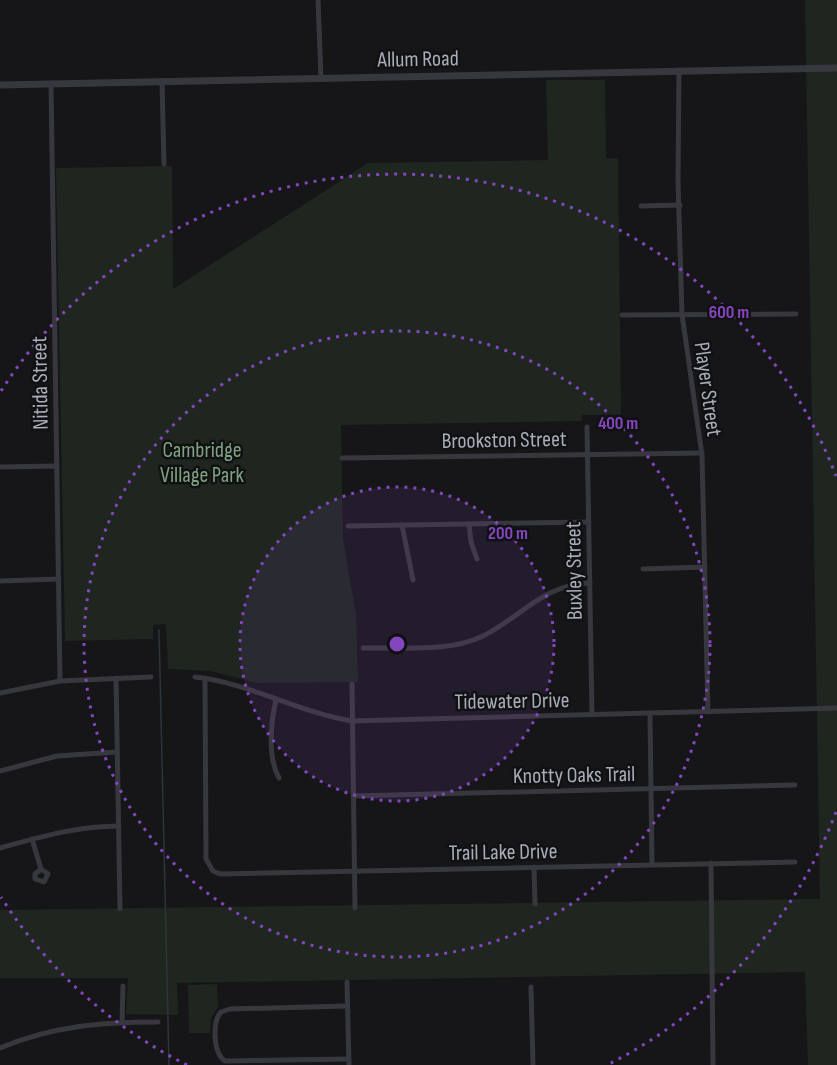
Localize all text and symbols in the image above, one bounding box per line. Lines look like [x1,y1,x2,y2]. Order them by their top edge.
street label: Allum Road [376,45,459,74]
text: 600 m [709,302,749,323]
street label: Nitida Street [26,336,55,430]
street label: Player Street [688,340,728,438]
text: 400 m [598,413,638,434]
street label: Brookston Street [441,426,567,455]
park label: Cambridge Village Park [160,437,245,489]
street label: Buxley Street [560,521,589,620]
text: 200 m [488,523,528,544]
centre of rings [387,634,407,654]
street label: Tidewater Drive [454,687,570,716]
street label: Knotty Oaks Trail [513,761,635,790]
street label: Trail Lake Drive [448,838,558,867]

